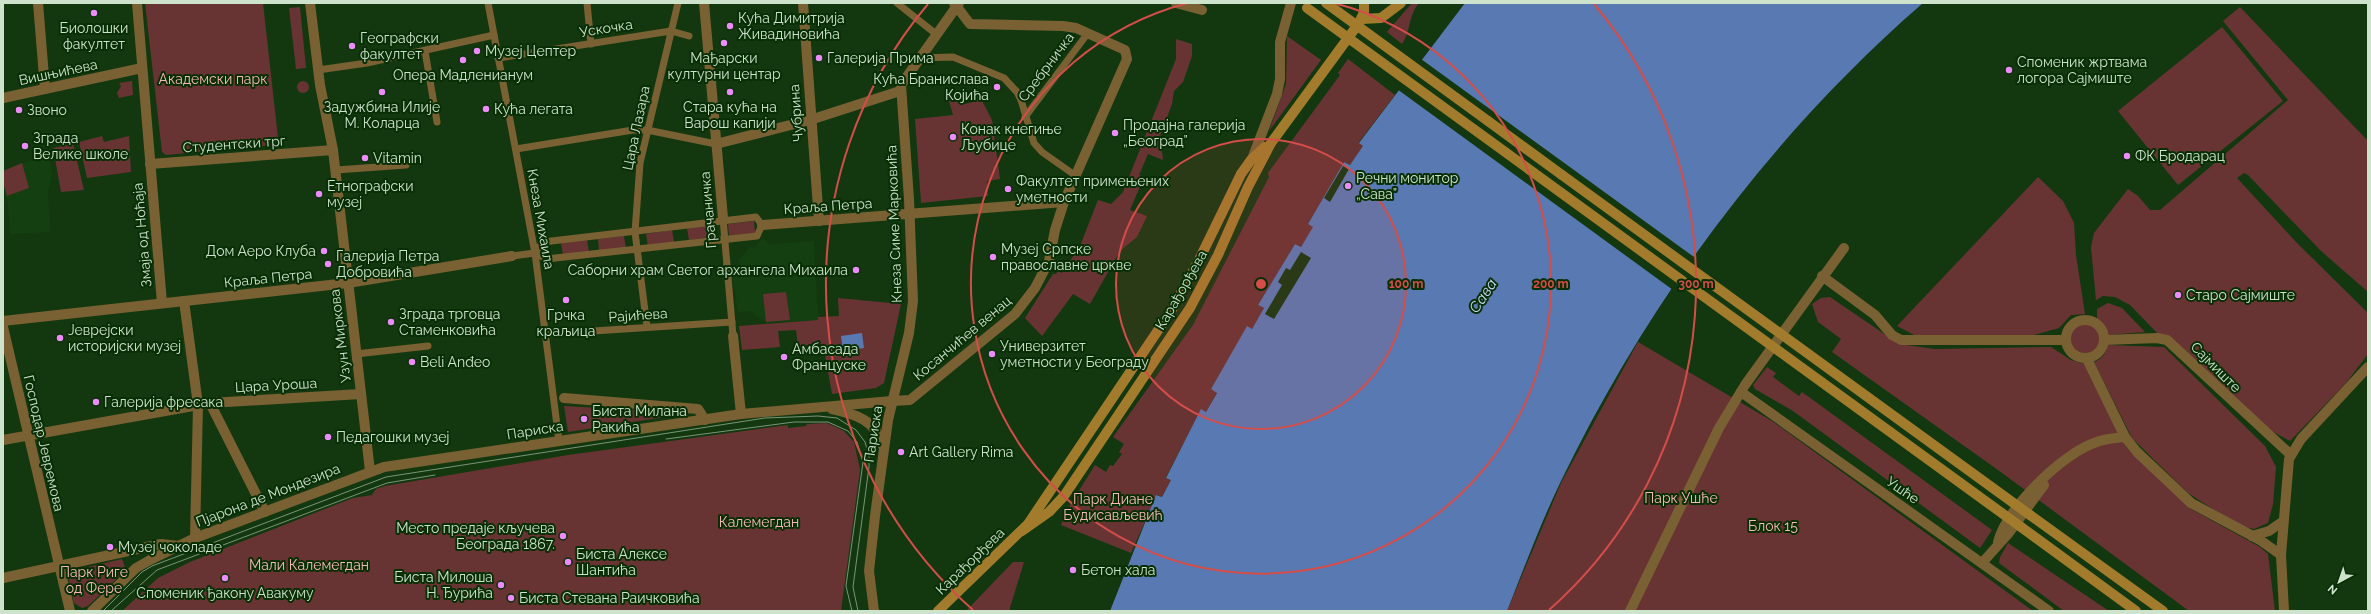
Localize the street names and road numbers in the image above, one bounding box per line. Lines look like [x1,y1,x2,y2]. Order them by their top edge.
street label: Ускочка [578,16,634,40]
street label: Сребрничка [1015,29,1077,105]
street label: Вишњићева [17,56,99,88]
street label: Цара Лазара [619,84,653,172]
street label: Чубрина [786,84,806,142]
street label: Студентски трг [182,132,286,156]
street label: Кнеза Симе Марковића [883,145,905,303]
street label: Кнеза Михаила [524,167,558,271]
street label: Грачаничка [697,171,719,249]
street label: Змаја од Ноћаја [129,182,155,288]
street label: Краља Петра [783,195,873,217]
street label: Карађорђева [1152,247,1210,333]
street label: Краља Петра [223,265,313,291]
street label: Узун Миркова [326,288,354,384]
street label: Косанчићев венац [910,292,1014,384]
street label: Рајићева [608,305,668,325]
street label: Сајмиште [2188,339,2244,395]
street label: Господар Јевремова [21,373,67,513]
street label: Цара Уроша [235,375,317,395]
street label: Париска [861,405,885,463]
street label: Париска [506,418,564,442]
street label: Пјарона де Мондезира [194,460,342,530]
street label: Ушће [1884,473,1922,507]
street label: Карађорђева [932,524,1008,598]

